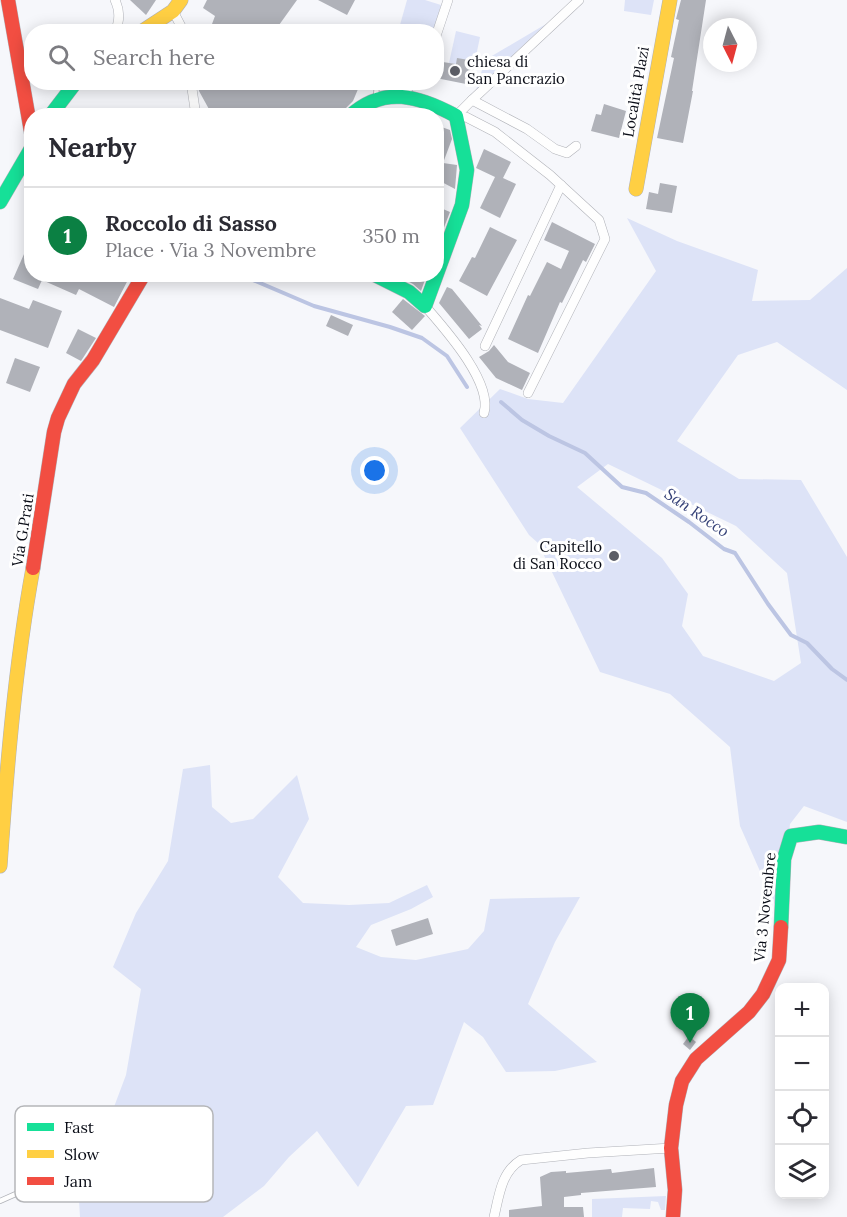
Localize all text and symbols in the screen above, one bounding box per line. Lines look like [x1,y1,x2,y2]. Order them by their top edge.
north arrow [703,18,757,72]
search box [24,24,444,90]
icon: search [45,41,78,74]
text: Search here [93,43,215,71]
street label: Località Plazi [618,45,653,139]
place label: chiesa di San Pancrazio [467,52,565,88]
marker: chiesa di San Pancrazio [448,64,462,78]
text: Nearby [48,131,136,164]
text: Roccolo di Sasso [105,209,277,237]
text: 1 [63,223,72,248]
text: 350 m [362,223,420,248]
text: Place · Via 3 Novembre [105,237,316,262]
your location [360,456,389,485]
water label: San Rocco [661,483,733,541]
street label: Via G.Prati [7,492,38,569]
place label: Capitello di San Rocco [513,537,602,573]
marker: Capitello di San Rocco [607,549,621,563]
street label: Via 3 Novembre [749,851,780,964]
map controls [775,983,829,1199]
button: + [775,983,829,1037]
pin: 1 [670,994,710,1043]
button: − [775,1037,829,1091]
button: locate [775,1091,829,1145]
legend [15,1106,213,1202]
text: Fast [64,1117,95,1137]
text: Slow [64,1144,100,1164]
button: layers [775,1145,829,1199]
text: Jam [63,1171,92,1191]

